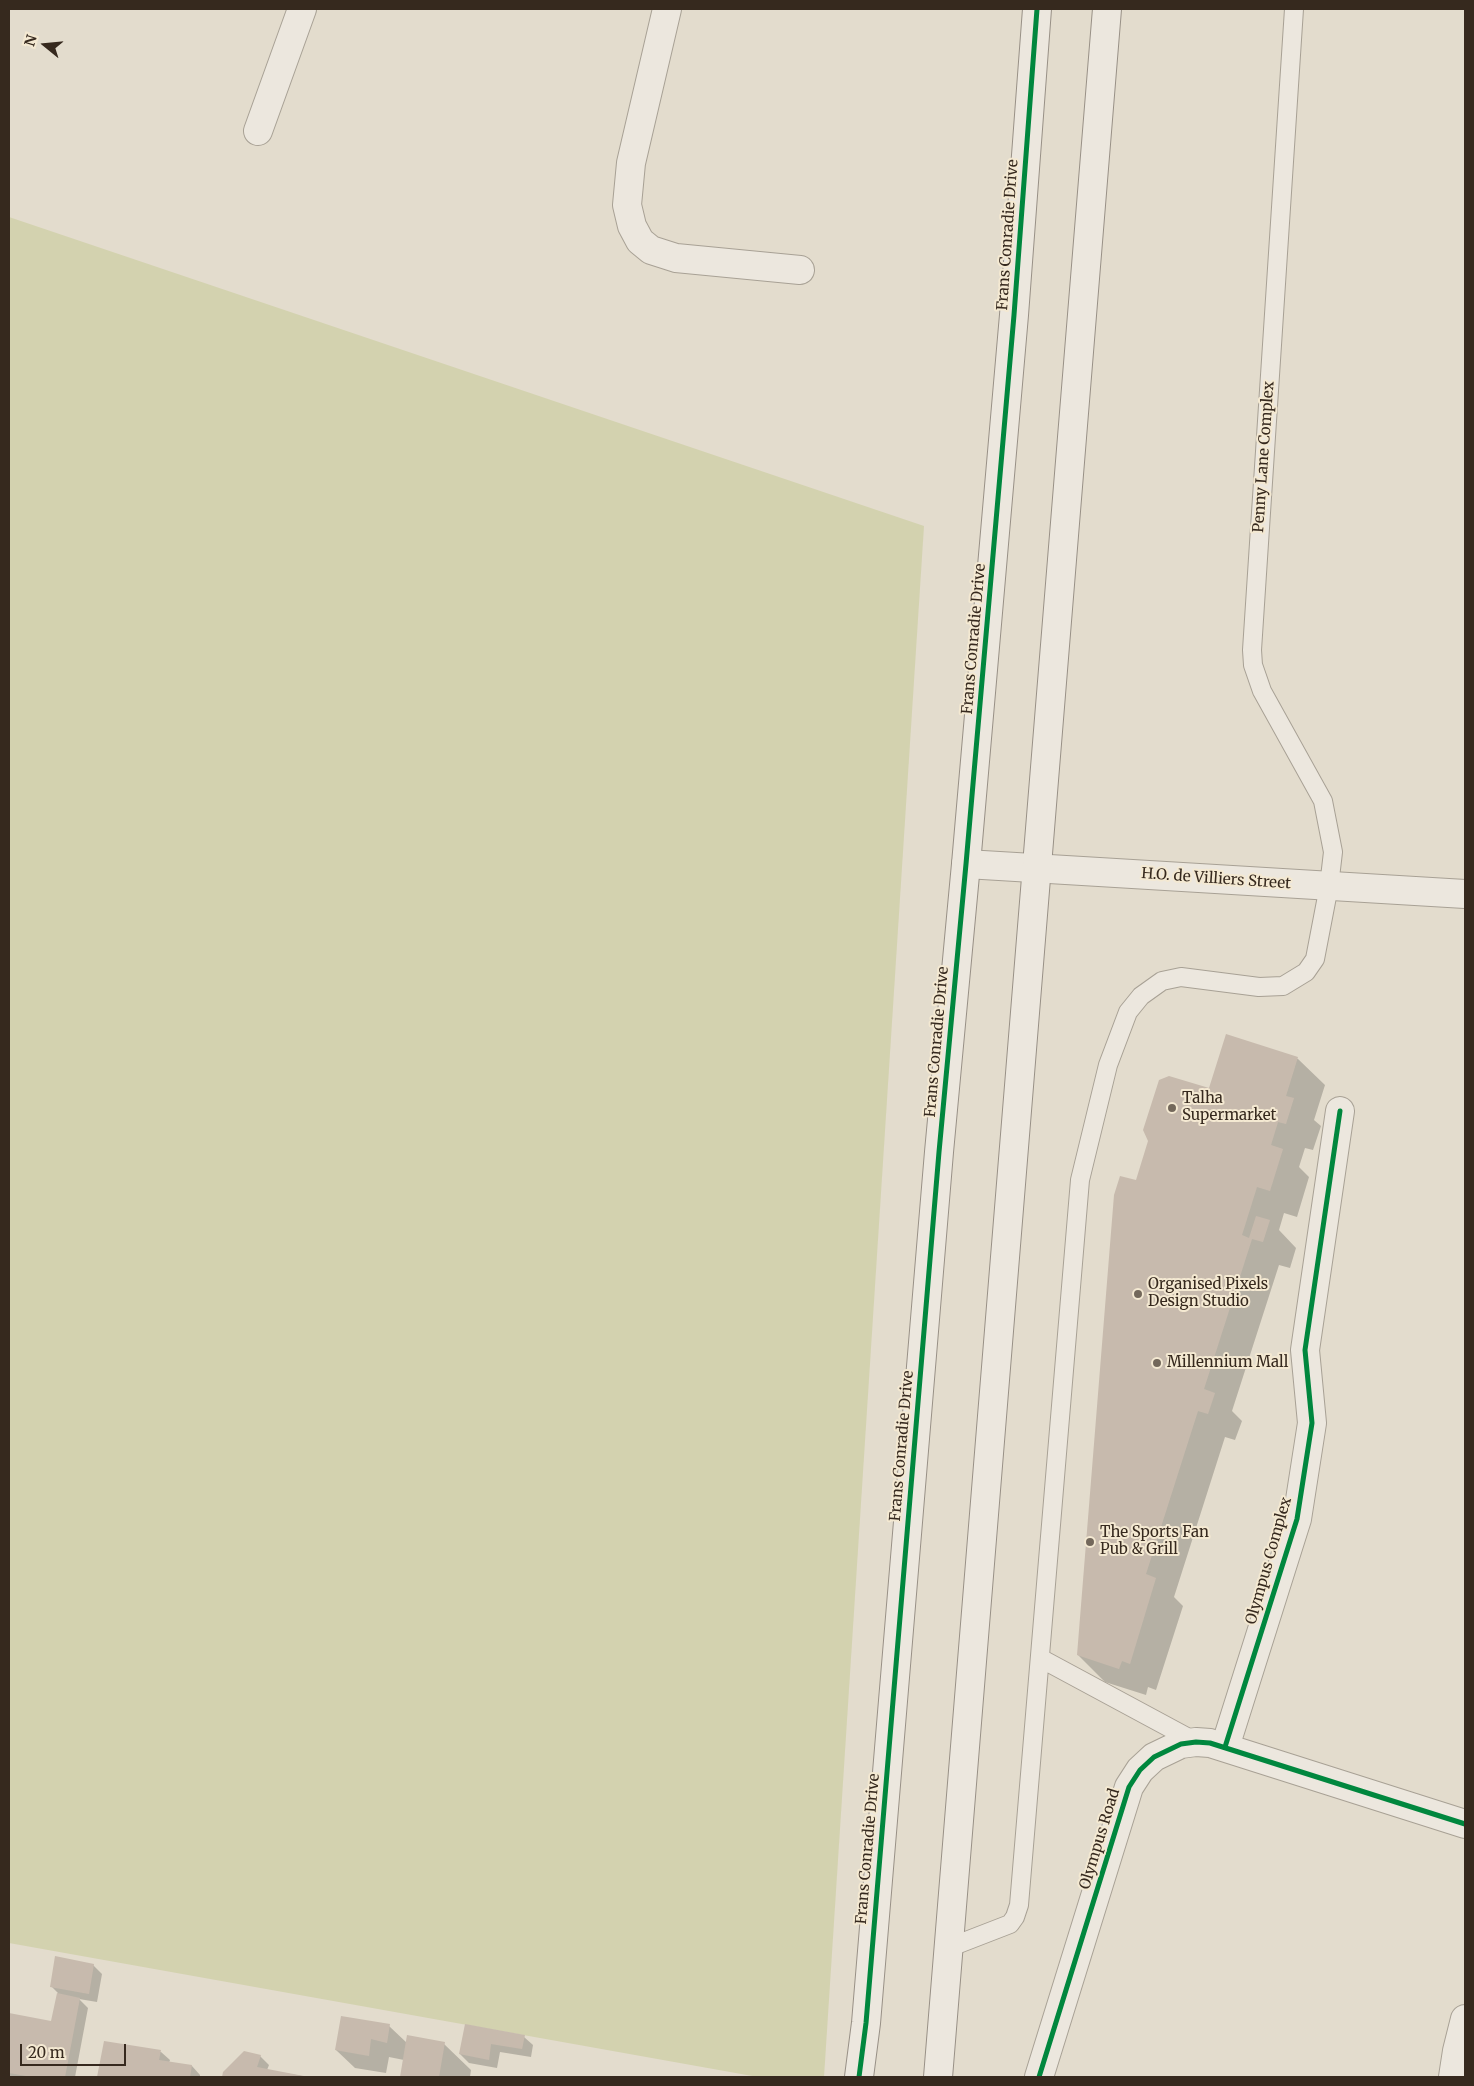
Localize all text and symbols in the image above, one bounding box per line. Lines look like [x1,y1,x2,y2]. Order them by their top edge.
north arrow [20,20,70,70]
text: N [20,33,41,49]
street label: Frans Conradie Drive [994,159,1022,311]
street label: Penny Lane Complex [1250,381,1278,533]
street label: Frans Conradie Drive [958,563,990,715]
street label: H.O. de Villiers Street [1141,865,1291,893]
street label: Frans Conradie Drive [921,966,953,1118]
place label: Talha Supermarket [1182,1090,1276,1125]
marker: Talha Supermarket [1166,1102,1178,1114]
place label: Organised Pixels Design Studio [1148,1276,1268,1311]
marker: Organised Pixels Design Studio [1132,1288,1144,1300]
place label: Millennium Mall [1167,1354,1288,1372]
marker: Millennium Mall [1151,1357,1163,1369]
street label: Frans Conradie Drive [886,1370,918,1522]
street label: Olympus Complex [1242,1495,1296,1627]
place label: The Sports Fan Pub & Grill [1100,1524,1209,1559]
marker: The Sports Fan Pub & Grill [1084,1536,1096,1548]
street label: Frans Conradie Drive [852,1773,884,1925]
street label: Olympus Road [1076,1786,1124,1892]
scale bar [22,2034,129,2066]
text: 20 m [28,2043,65,2062]

